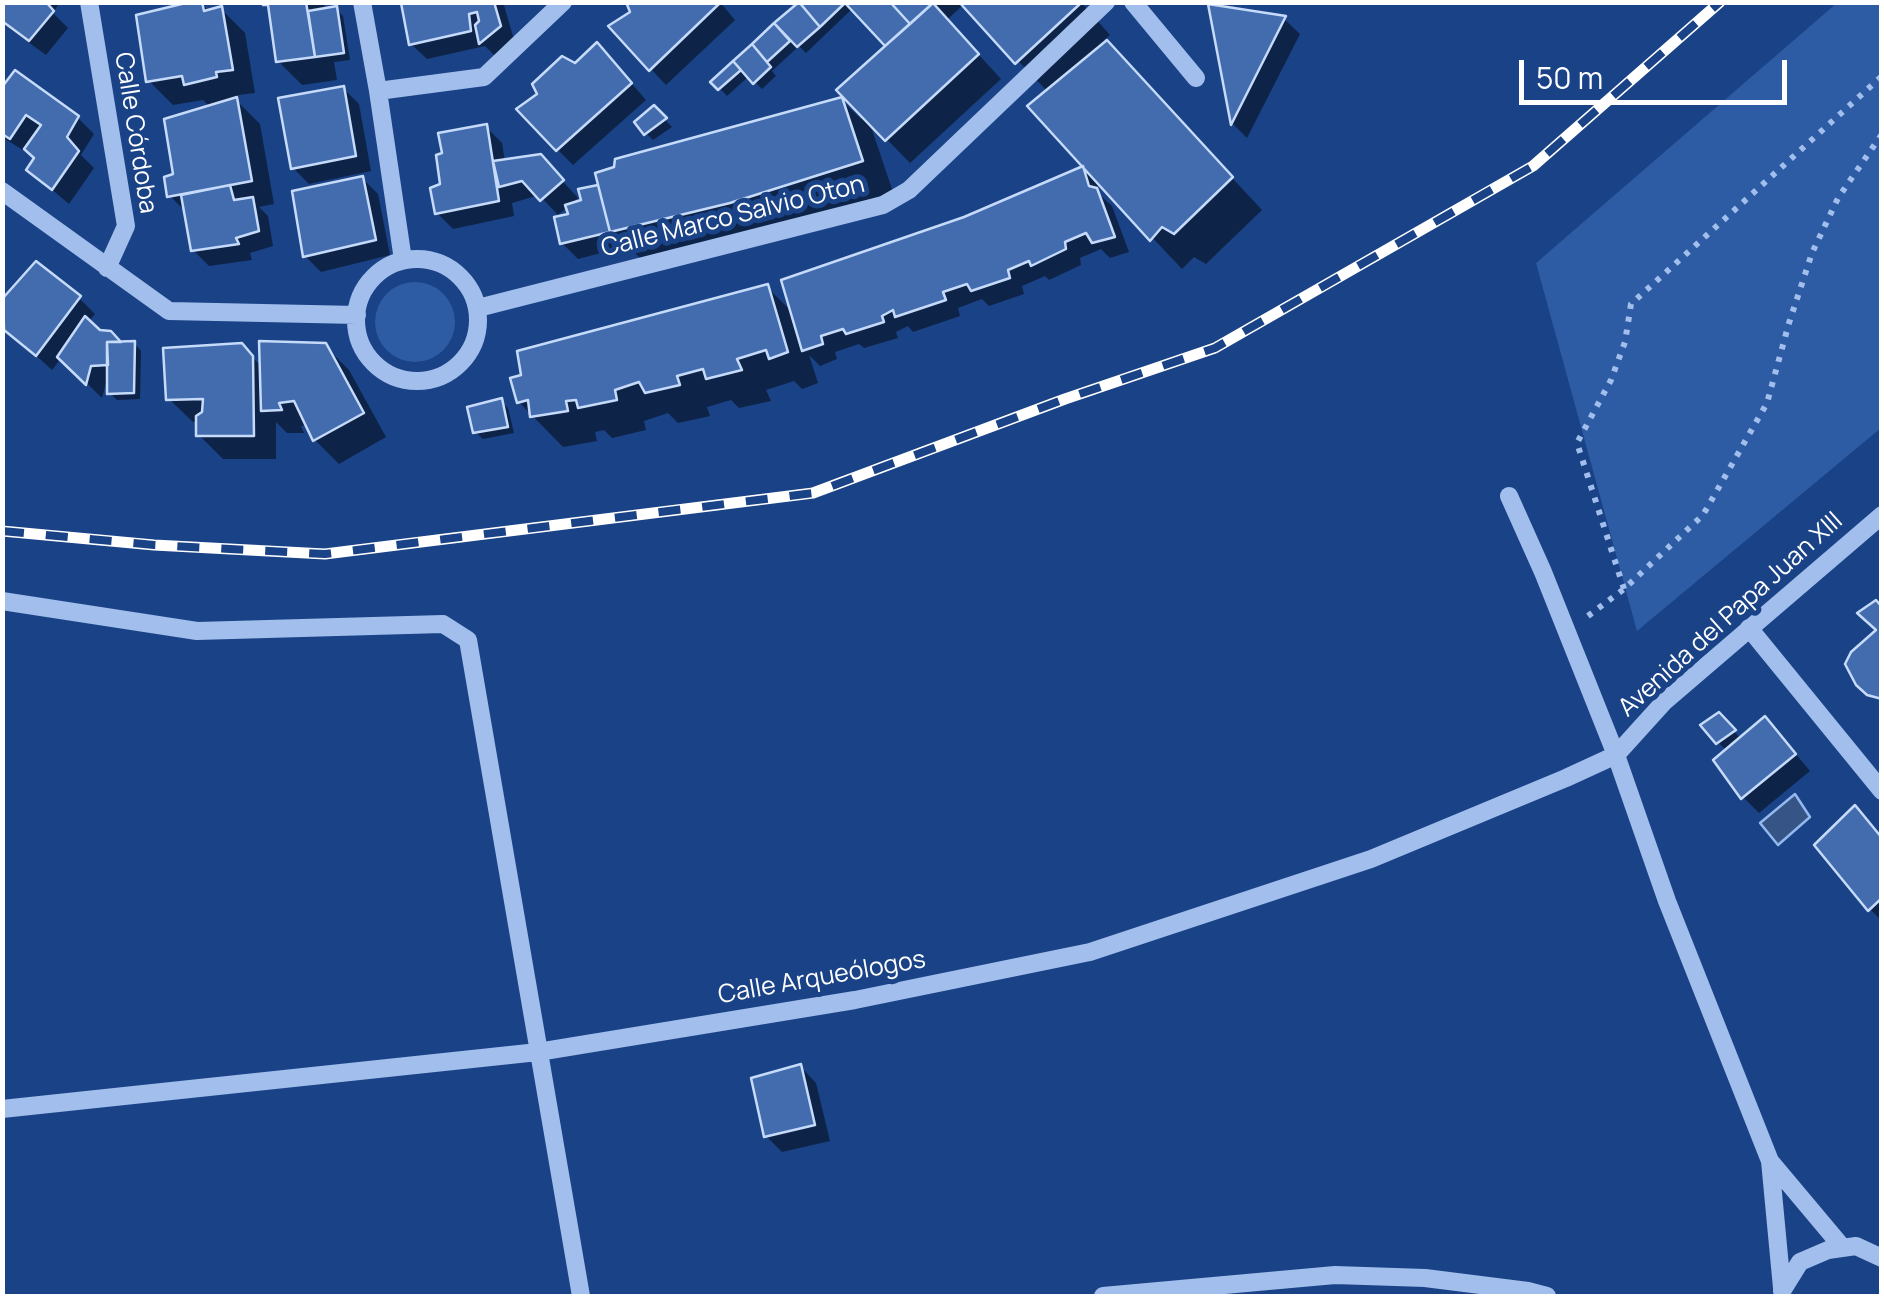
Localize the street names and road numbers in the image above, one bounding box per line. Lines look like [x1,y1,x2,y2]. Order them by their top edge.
street label: Calle Córdoba [107,50,163,216]
street label: Calle Marco Salvio Oton [598,170,868,264]
street label: Avenida del Papa Juan XIII [1613,507,1849,723]
street label: Calle Arqueólogos [716,945,928,1011]

